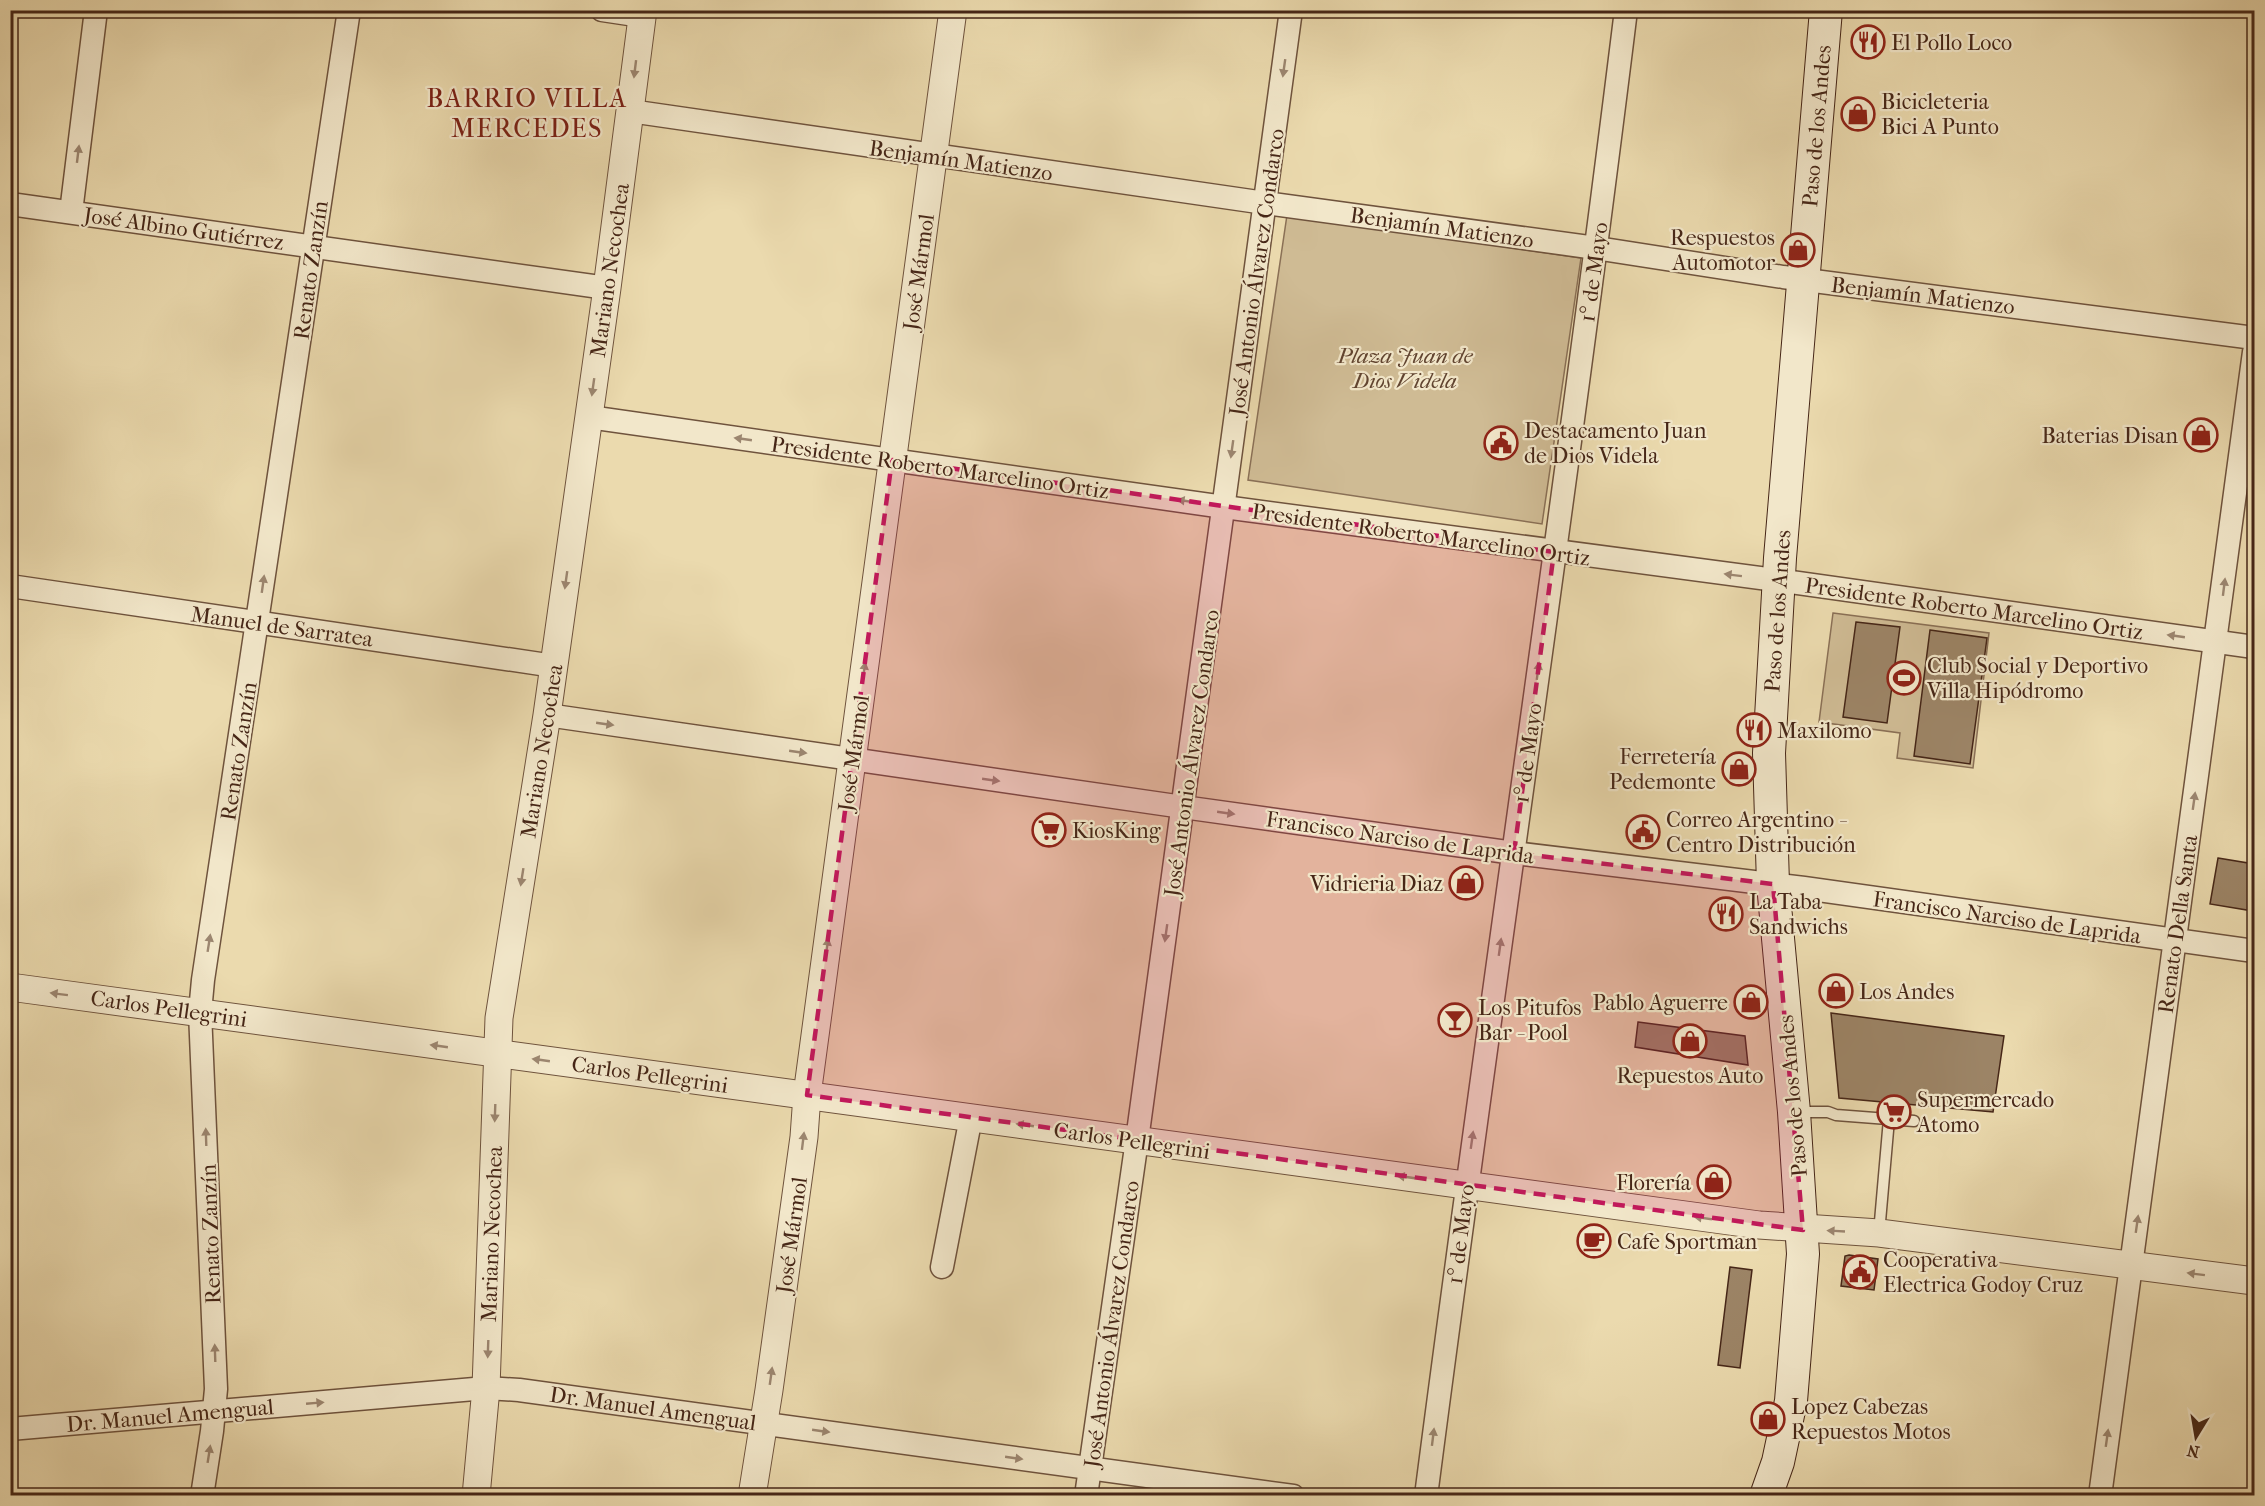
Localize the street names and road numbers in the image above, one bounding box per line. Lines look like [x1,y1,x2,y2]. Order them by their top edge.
street label: Paso de los Andes [1797,44,1837,208]
street label: José Antonio Álvarez Condarco [1223,127,1290,419]
street label: Benjamín Matienzo [867,135,1054,187]
street label: Mariano Necochea [585,180,635,359]
street label: Renato Zanzín [288,199,334,341]
street label: José Albino Gutiérrez [80,202,286,256]
street label: Benjamín Matienzo [1348,202,1535,254]
street label: José Mármol [898,212,940,334]
street label: 1° de Mayo [1574,221,1614,324]
street label: Benjamín Matienzo [1829,272,2016,320]
street label: Presidente Roberto Marcelino Ortiz [769,431,1111,505]
street label: Presidente Roberto Marcelino Ortiz [1250,498,1592,572]
street label: Paso de los Andes [1759,529,1797,693]
street label: Presidente Roberto Marcelino Ortiz [1803,572,2145,646]
street label: Manuel de Sarratea [189,601,375,653]
street label: José Antonio Álvarez Condarco [1158,608,1225,900]
street label: Mariano Necochea [515,661,569,840]
street label: Renato Zanzín [215,680,263,822]
street label: José Mármol [833,693,875,815]
street label: 1° de Mayo [1508,702,1548,805]
street label: Francisco Narciso de Laprida [1264,806,1536,870]
street label: Renato Della Santa [2153,832,2204,1015]
street label: Francisco Narciso de Laprida [1871,886,2143,950]
street label: Carlos Pellegrini [89,985,249,1033]
street label: Paso de los Andes [1773,1014,1813,1178]
street label: Carlos Pellegrini [570,1051,730,1099]
street label: Carlos Pellegrini [1052,1117,1212,1165]
street label: Mariano Necochea [476,1145,508,1322]
street label: Renato Zanzín [196,1163,226,1304]
street label: José Mármol [771,1175,813,1297]
street label: José Antonio Álvarez Condarco [1078,1179,1145,1471]
street label: 1° de Mayo [1442,1183,1480,1286]
street label: Dr. Manuel Amengual [548,1382,758,1436]
street label: Dr. Manuel Amengual [65,1394,275,1438]

